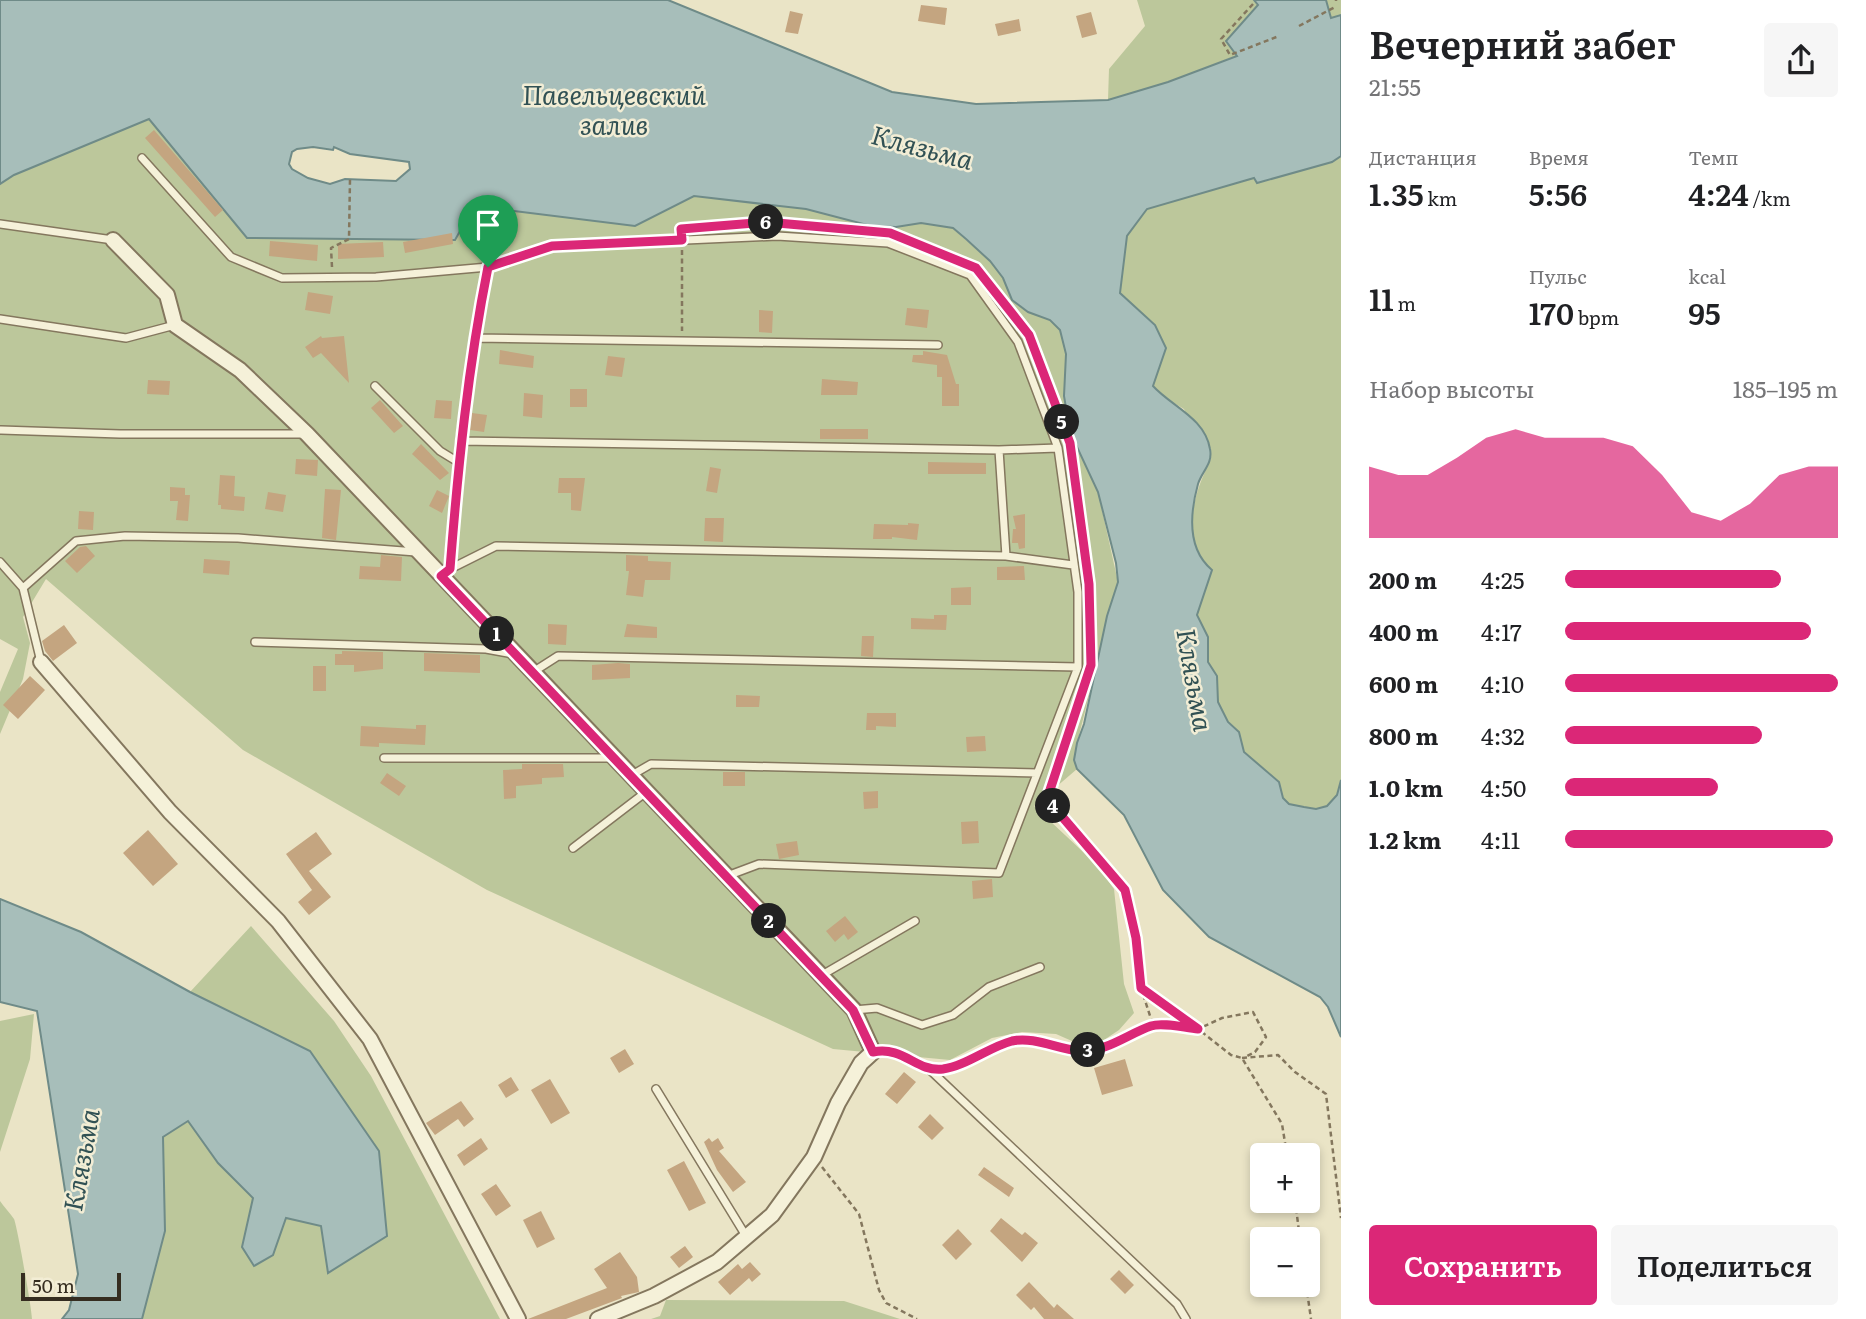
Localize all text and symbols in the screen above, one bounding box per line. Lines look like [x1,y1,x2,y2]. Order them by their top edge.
text: Вечерний забег [1369,14,1676,71]
button: share [1764,23,1838,97]
text: 21:55 [1369,69,1421,103]
water label: Павельцевский залив [522,74,706,143]
water label: Клязьма [868,113,978,178]
text: Дистанция [1369,143,1477,171]
text: Время [1529,143,1589,171]
text: Темп [1688,143,1738,171]
text: 1.35 [1369,171,1424,215]
text: 5:56 [1529,171,1587,215]
text: 4:24 [1688,171,1749,215]
text: km [1424,184,1457,212]
text: /km [1749,184,1791,212]
pin [458,195,518,267]
pin: 6 [748,204,784,240]
icon: arrive [469,206,507,244]
text: 6 [760,207,771,235]
text: Пульс [1529,262,1587,290]
text: kcal [1688,262,1726,290]
text: 11 [1369,276,1394,320]
text: m [1394,289,1416,317]
text: 170 [1529,290,1574,334]
text: 95 [1688,290,1721,334]
text: bpm [1574,303,1619,331]
text: Набор высоты [1369,371,1534,405]
text: 185–195 m [1733,371,1838,405]
pin: 5 [1044,404,1080,440]
text: 5 [1056,407,1067,435]
text: 200 m [1369,562,1437,596]
text: 4:25 [1481,562,1524,596]
text: 400 m [1369,614,1439,648]
text: 4:17 [1481,614,1522,648]
pin: 1 [480,616,514,652]
text: 1 [493,619,500,647]
water label: Клязьма [1168,625,1225,734]
text: 600 m [1369,666,1438,700]
text: 4:10 [1481,666,1524,700]
text: 800 m [1369,718,1438,752]
text: 4:32 [1481,718,1525,752]
text: 1.0 km [1369,770,1443,804]
text: 4:50 [1481,770,1526,804]
pin: 4 [1036,788,1070,824]
text: 4 [1047,791,1058,819]
text: 1.2 km [1369,822,1441,856]
text: 4:11 [1481,822,1520,856]
pin: 2 [752,904,786,939]
text: 2 [763,906,774,934]
pin: 3 [1070,1032,1106,1068]
text: 3 [1082,1035,1093,1063]
water label: Клязьма [51,1105,108,1214]
map controls [1250,1143,1320,1297]
button: + [1250,1143,1320,1213]
button: Сохранить [1369,1225,1597,1305]
button: Поделиться [1611,1225,1838,1305]
button: − [1250,1227,1320,1297]
scale bar [21,1270,121,1302]
text: 50 m [32,1271,75,1299]

